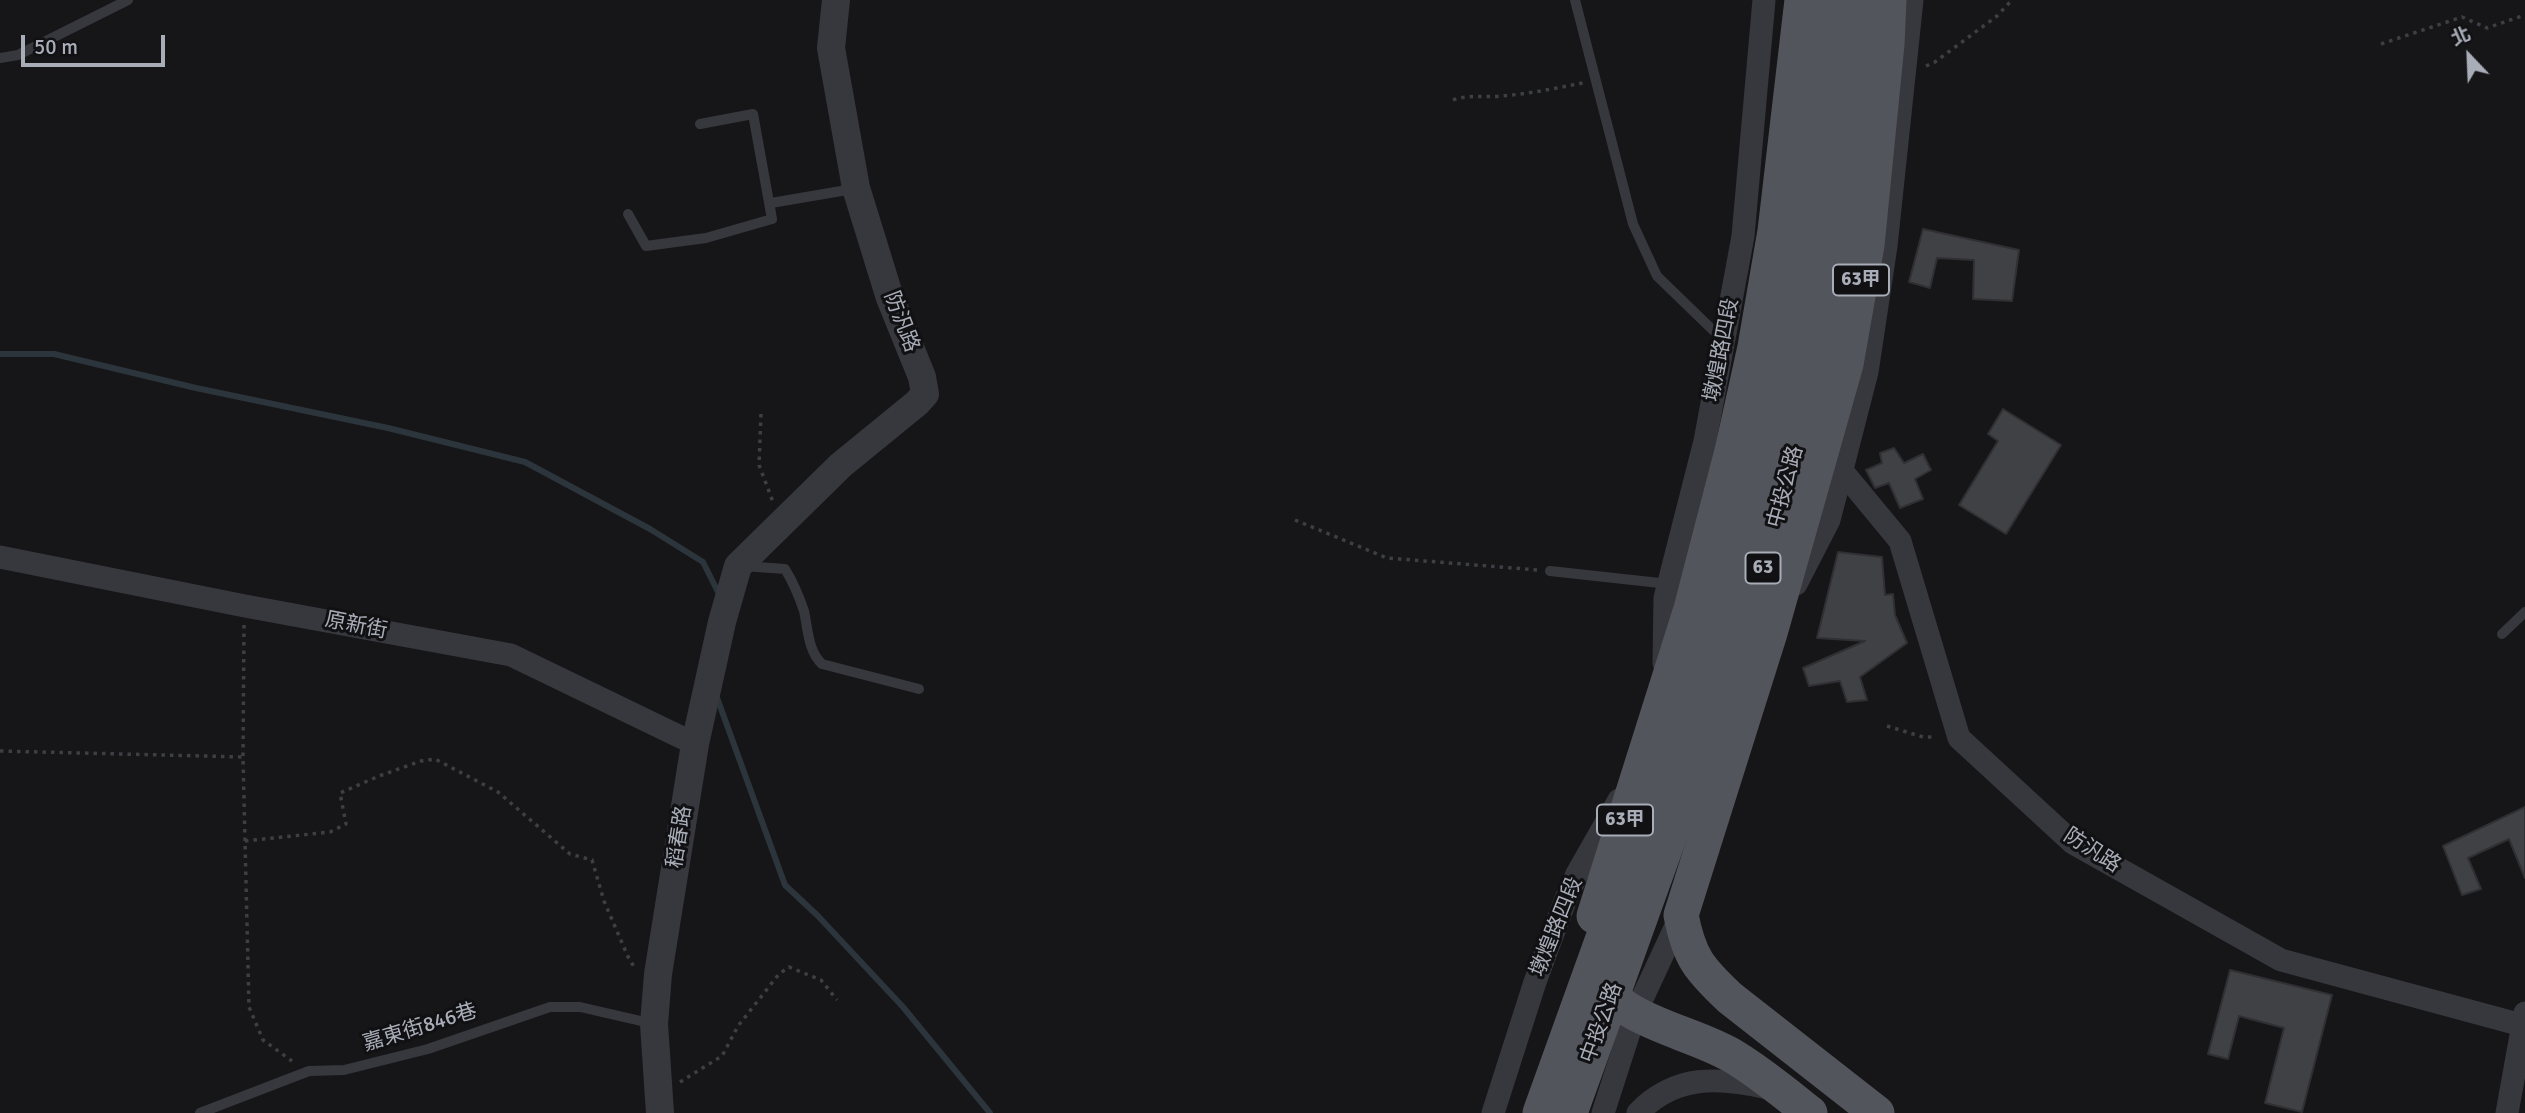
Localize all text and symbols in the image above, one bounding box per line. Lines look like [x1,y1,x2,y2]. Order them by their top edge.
scale bar [24,21,168,65]
north arrow [2434,21,2504,91]
text: 北 [2447,22,2474,51]
text: 50 m [34,34,78,60]
road number: 63甲 [1833,264,1889,296]
street label: 防汎路 [878,288,924,356]
street label: 墩煌路四段 [1700,296,1744,404]
street label: 中投公路 [1763,443,1809,531]
road number: 63 [1746,552,1780,583]
street label: 原新街 [323,608,389,644]
street label: 稻春路 [663,804,697,870]
road number: 63甲 [1597,804,1653,835]
street label: 防汎路 [2059,823,2125,879]
street label: 墩煌路四段 [1526,874,1588,980]
street label: 中投公路 [1576,979,1628,1067]
street label: 嘉東街846巷 [360,999,480,1057]

